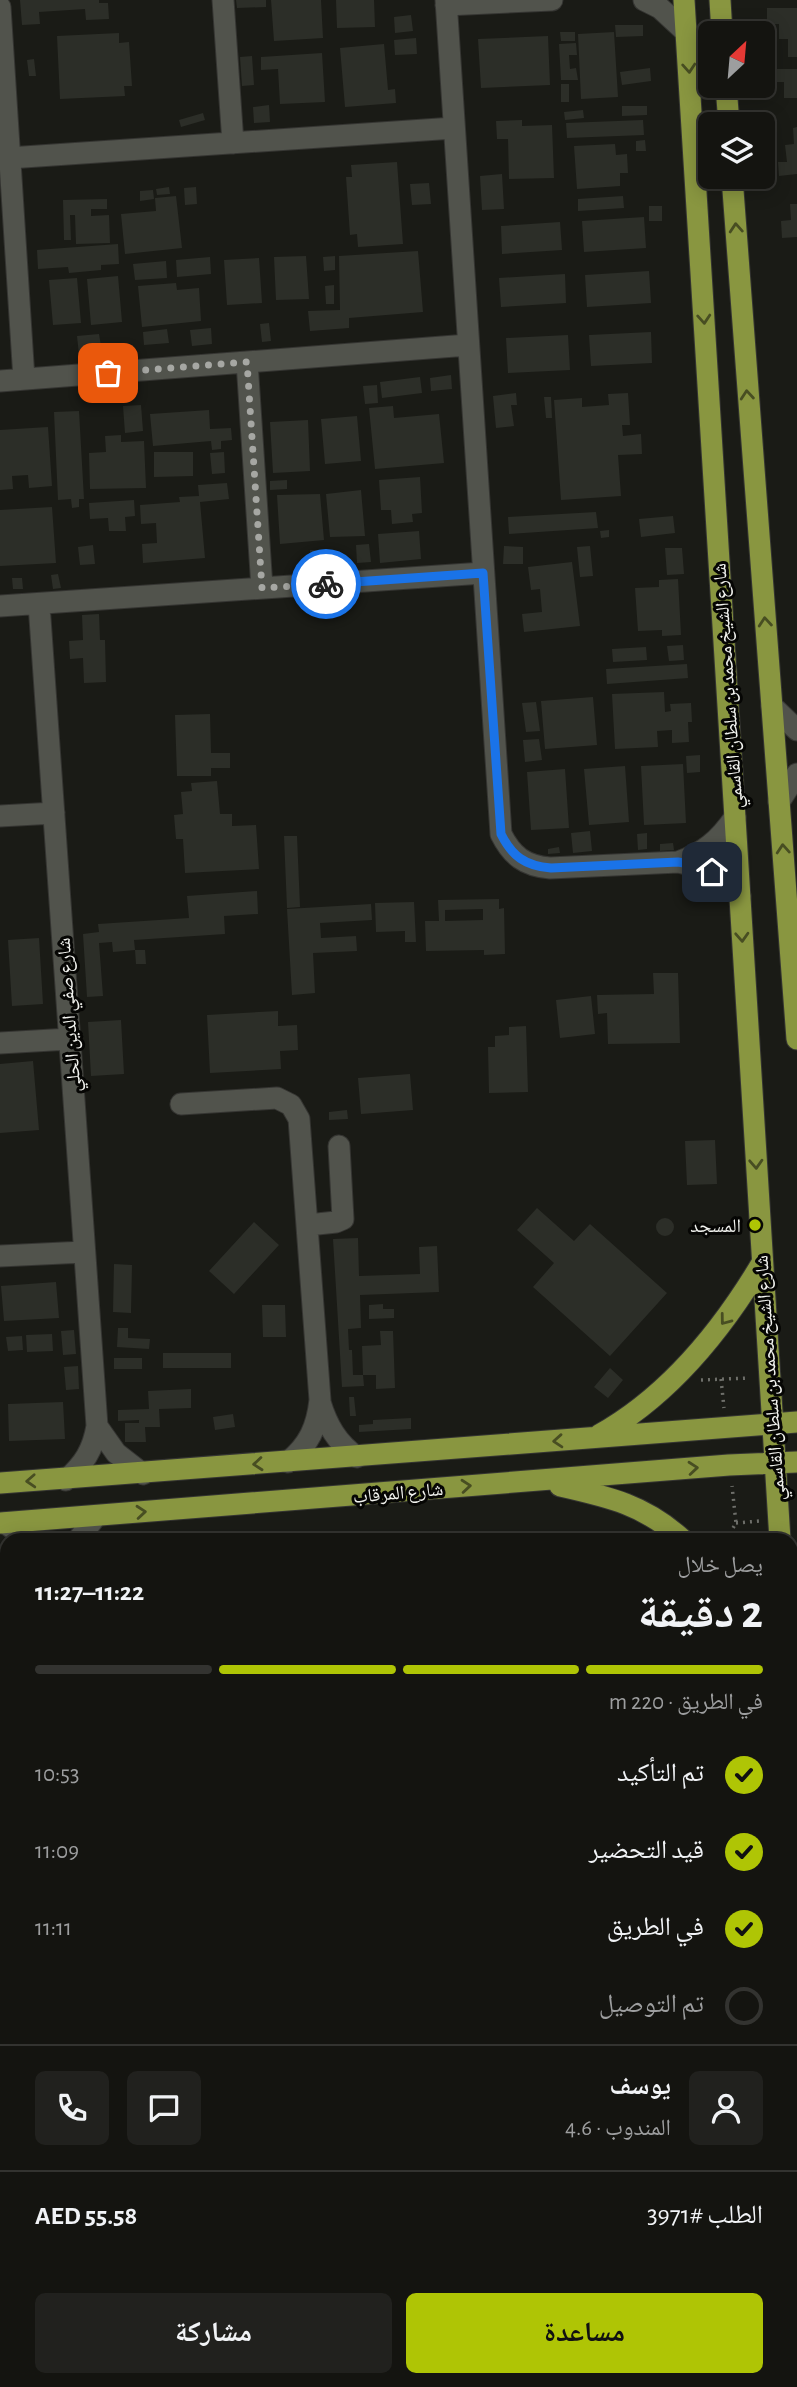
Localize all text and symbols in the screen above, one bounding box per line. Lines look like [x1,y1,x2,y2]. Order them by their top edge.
north arrow [698,21,775,98]
map controls [698,21,775,189]
one-way arrow [681,63,696,74]
button: layers [698,112,775,189]
one-way arrow [728,222,743,233]
one-way arrow [696,314,711,325]
pin [78,343,138,403]
icon: bag [89,354,127,392]
one-way arrow [740,389,755,400]
courier [291,549,361,619]
street label: شارع الشيخ محمد بن سلطان القاسمي [710,562,751,809]
icon: bike [307,565,345,603]
one-way arrow [758,616,773,627]
pin [682,842,742,902]
one-way arrow [776,843,791,854]
icon: home [693,853,731,891]
one-way arrow [734,932,749,943]
street label: شارع صفي الدين الحلي [55,937,89,1093]
one-way arrow [748,1159,763,1170]
place label: المسجد [690,1217,741,1236]
marker: المسجد [747,1217,763,1233]
street label: شارع الشيخ محمد بن سلطان القاسمي [752,1254,793,1501]
one-way arrow [720,1312,733,1325]
one-way arrow [552,1433,563,1448]
one-way arrow [252,1457,263,1472]
one-way arrow [687,1461,698,1476]
one-way arrow [25,1474,36,1489]
one-way arrow [461,1479,472,1494]
street label: شارع المرقاب [352,1480,444,1508]
one-way arrow [136,1505,147,1520]
text: يصل خلال [677,1554,763,1577]
text: 11:22–11:27 [35,1579,144,1605]
text: 2 دقيقة [638,1590,763,1636]
text: في الطريق · 220 m [609,1691,763,1714]
icon: check [725,1756,763,1794]
text: تم التأكيد [617,1760,704,1786]
text: 10:53 [35,1763,79,1786]
icon: check [725,1833,763,1871]
text: قيد التحضير [589,1837,704,1863]
text: 11:09 [35,1840,79,1863]
icon: check [725,1910,763,1948]
text: في الطريق [607,1914,704,1940]
text: 11:11 [35,1917,72,1940]
text: تم التوصيل [599,1991,704,2017]
button: phone [35,2071,109,2145]
button: chat [127,2071,201,2145]
button: person [689,2071,763,2145]
text: يوسف [610,2073,671,2099]
text: المندوب · 4.6 [565,2117,671,2140]
text: الطلب #3971 [647,2202,763,2228]
text: AED 55.58 [35,2203,137,2229]
button: مشاركة [35,2293,392,2373]
button: مساعدة [406,2293,763,2373]

